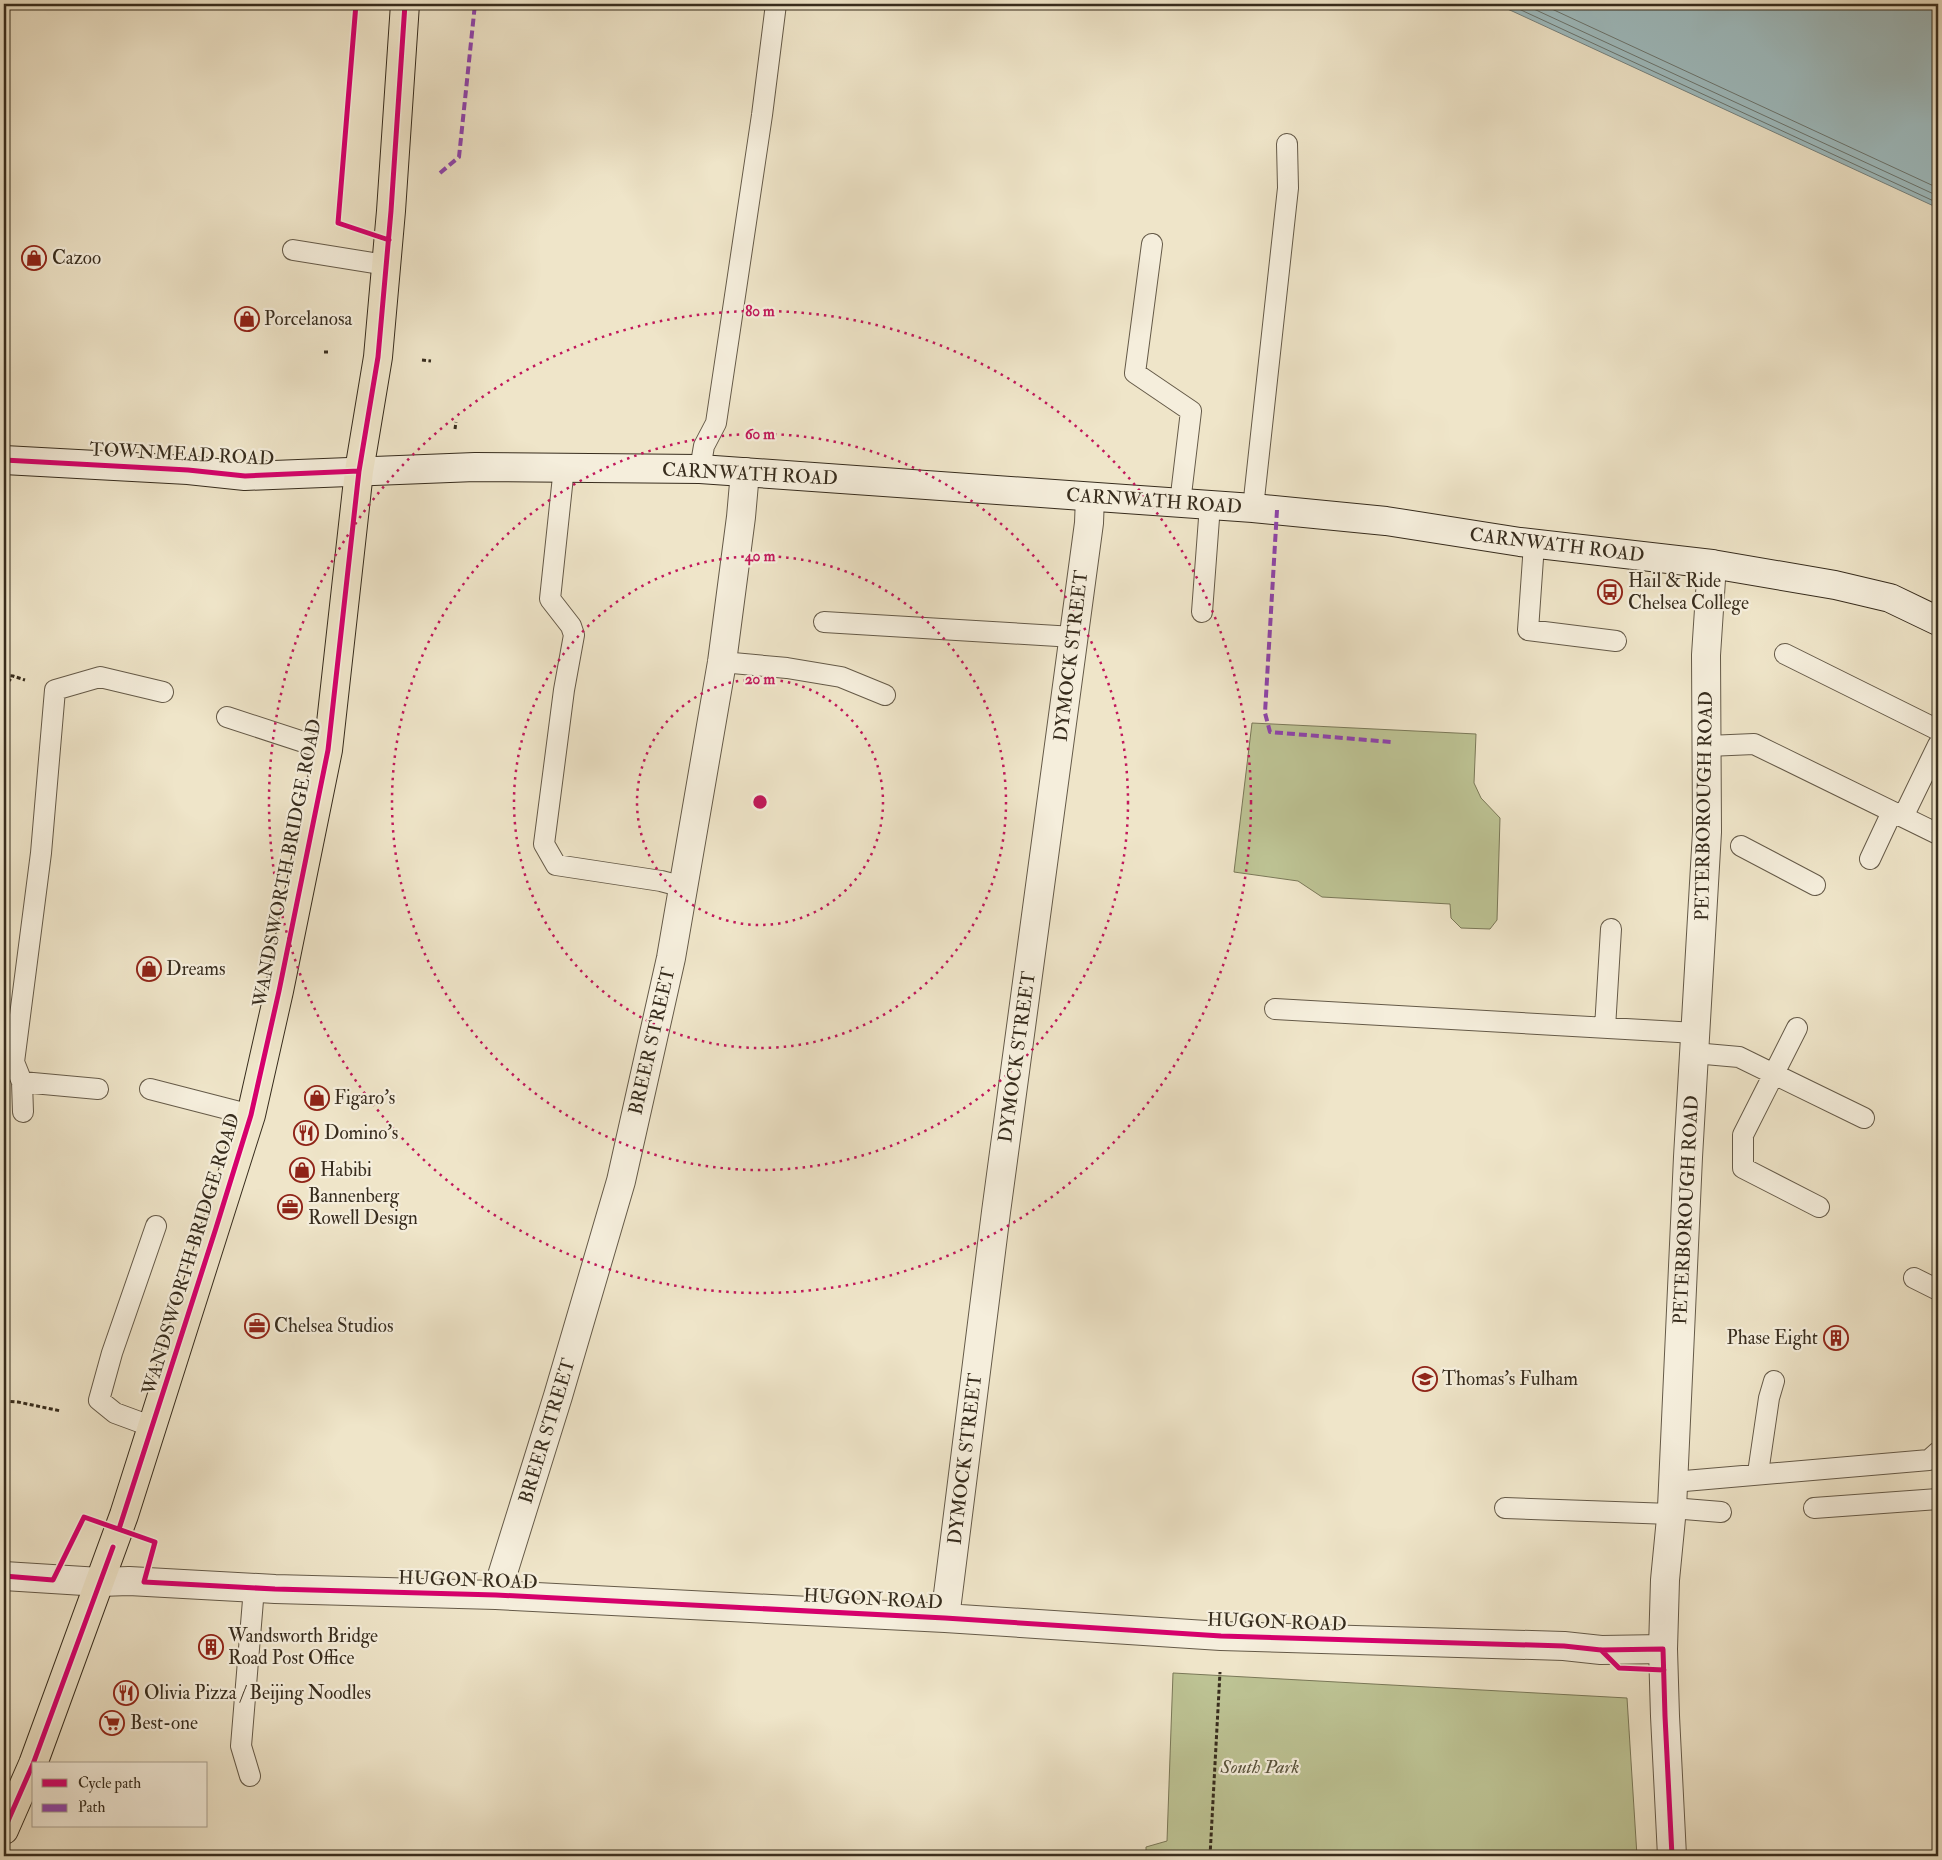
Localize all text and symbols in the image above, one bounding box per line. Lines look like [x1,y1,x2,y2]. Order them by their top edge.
shop icon: Cazoo [21,245,47,271]
place label: Cazoo [52,246,101,270]
text: 80 m [745,302,775,321]
shop icon: Porcelanosa [234,306,260,332]
place label: Porcelanosa [264,307,352,331]
text: 60 m [745,425,775,444]
street label: TOWNMEAD ROAD [89,437,275,471]
street label: CARNWATH ROAD [661,457,839,491]
street label: CARNWATH ROAD [1065,483,1243,519]
street label: CARNWATH ROAD [1468,522,1646,568]
text: 40 m [744,547,776,566]
street label: DYMOCK STREET [1049,569,1093,743]
place label: Hail & Ride Chelsea College [1628,569,1749,615]
bus stop icon: Hail & Ride Chelsea College [1597,579,1623,605]
text: 20 m [745,670,775,689]
street label: PETERBOROUGH ROAD [1690,691,1718,921]
street label: WANDSWORTH BRIDGE ROAD [247,717,327,1010]
centre of rings [751,793,769,811]
shop icon: Dreams [136,956,162,982]
place label: Dreams [166,957,226,981]
street label: BREER STREET [623,965,681,1117]
street label: DYMOCK STREET [993,970,1041,1144]
shop icon: Figaro's [304,1085,330,1111]
place label: Figaro's [334,1086,395,1110]
street label: PETERBOROUGH ROAD [1668,1095,1704,1325]
street label: WANDSWORTH BRIDGE ROAD [136,1110,245,1399]
restaurant icon: Domino's [293,1120,319,1146]
place label: Domino's [324,1121,398,1145]
shop icon: Habibi [289,1157,315,1183]
place label: Habibi [320,1158,372,1182]
place label: Bannenberg Rowell Design [308,1184,418,1230]
office icon: Bannenberg Rowell Design [277,1194,303,1220]
office icon: Chelsea Studios [244,1313,270,1339]
place label: Chelsea Studios [274,1314,393,1338]
building icon: Phase Eight [1823,1325,1849,1351]
place label: Phase Eight [1727,1326,1818,1350]
street label: BREER STREET [513,1355,581,1507]
school or university icon: Thomas's Fulham [1412,1366,1438,1392]
place label: Thomas's Fulham [1442,1367,1578,1391]
street label: DYMOCK STREET [943,1372,987,1546]
street label: HUGON ROAD [398,1566,538,1594]
street label: HUGON ROAD [803,1583,943,1615]
street label: HUGON ROAD [1207,1608,1347,1636]
place label: Wandsworth Bridge Road Post Office [227,1624,378,1670]
building icon: Wandsworth Bridge Road Post Office [198,1634,224,1660]
restaurant icon: Olivia Pizza / Beijing Noodles [113,1680,139,1706]
place label: Olivia Pizza / Beijing Noodles [144,1681,371,1705]
supermarket icon: Best-one [99,1710,125,1736]
place label: Best-one [130,1711,198,1735]
park label: South Park [1220,1755,1300,1779]
legend [32,1762,208,1828]
text: Cycle path [78,1774,141,1794]
text: Path [78,1798,105,1817]

